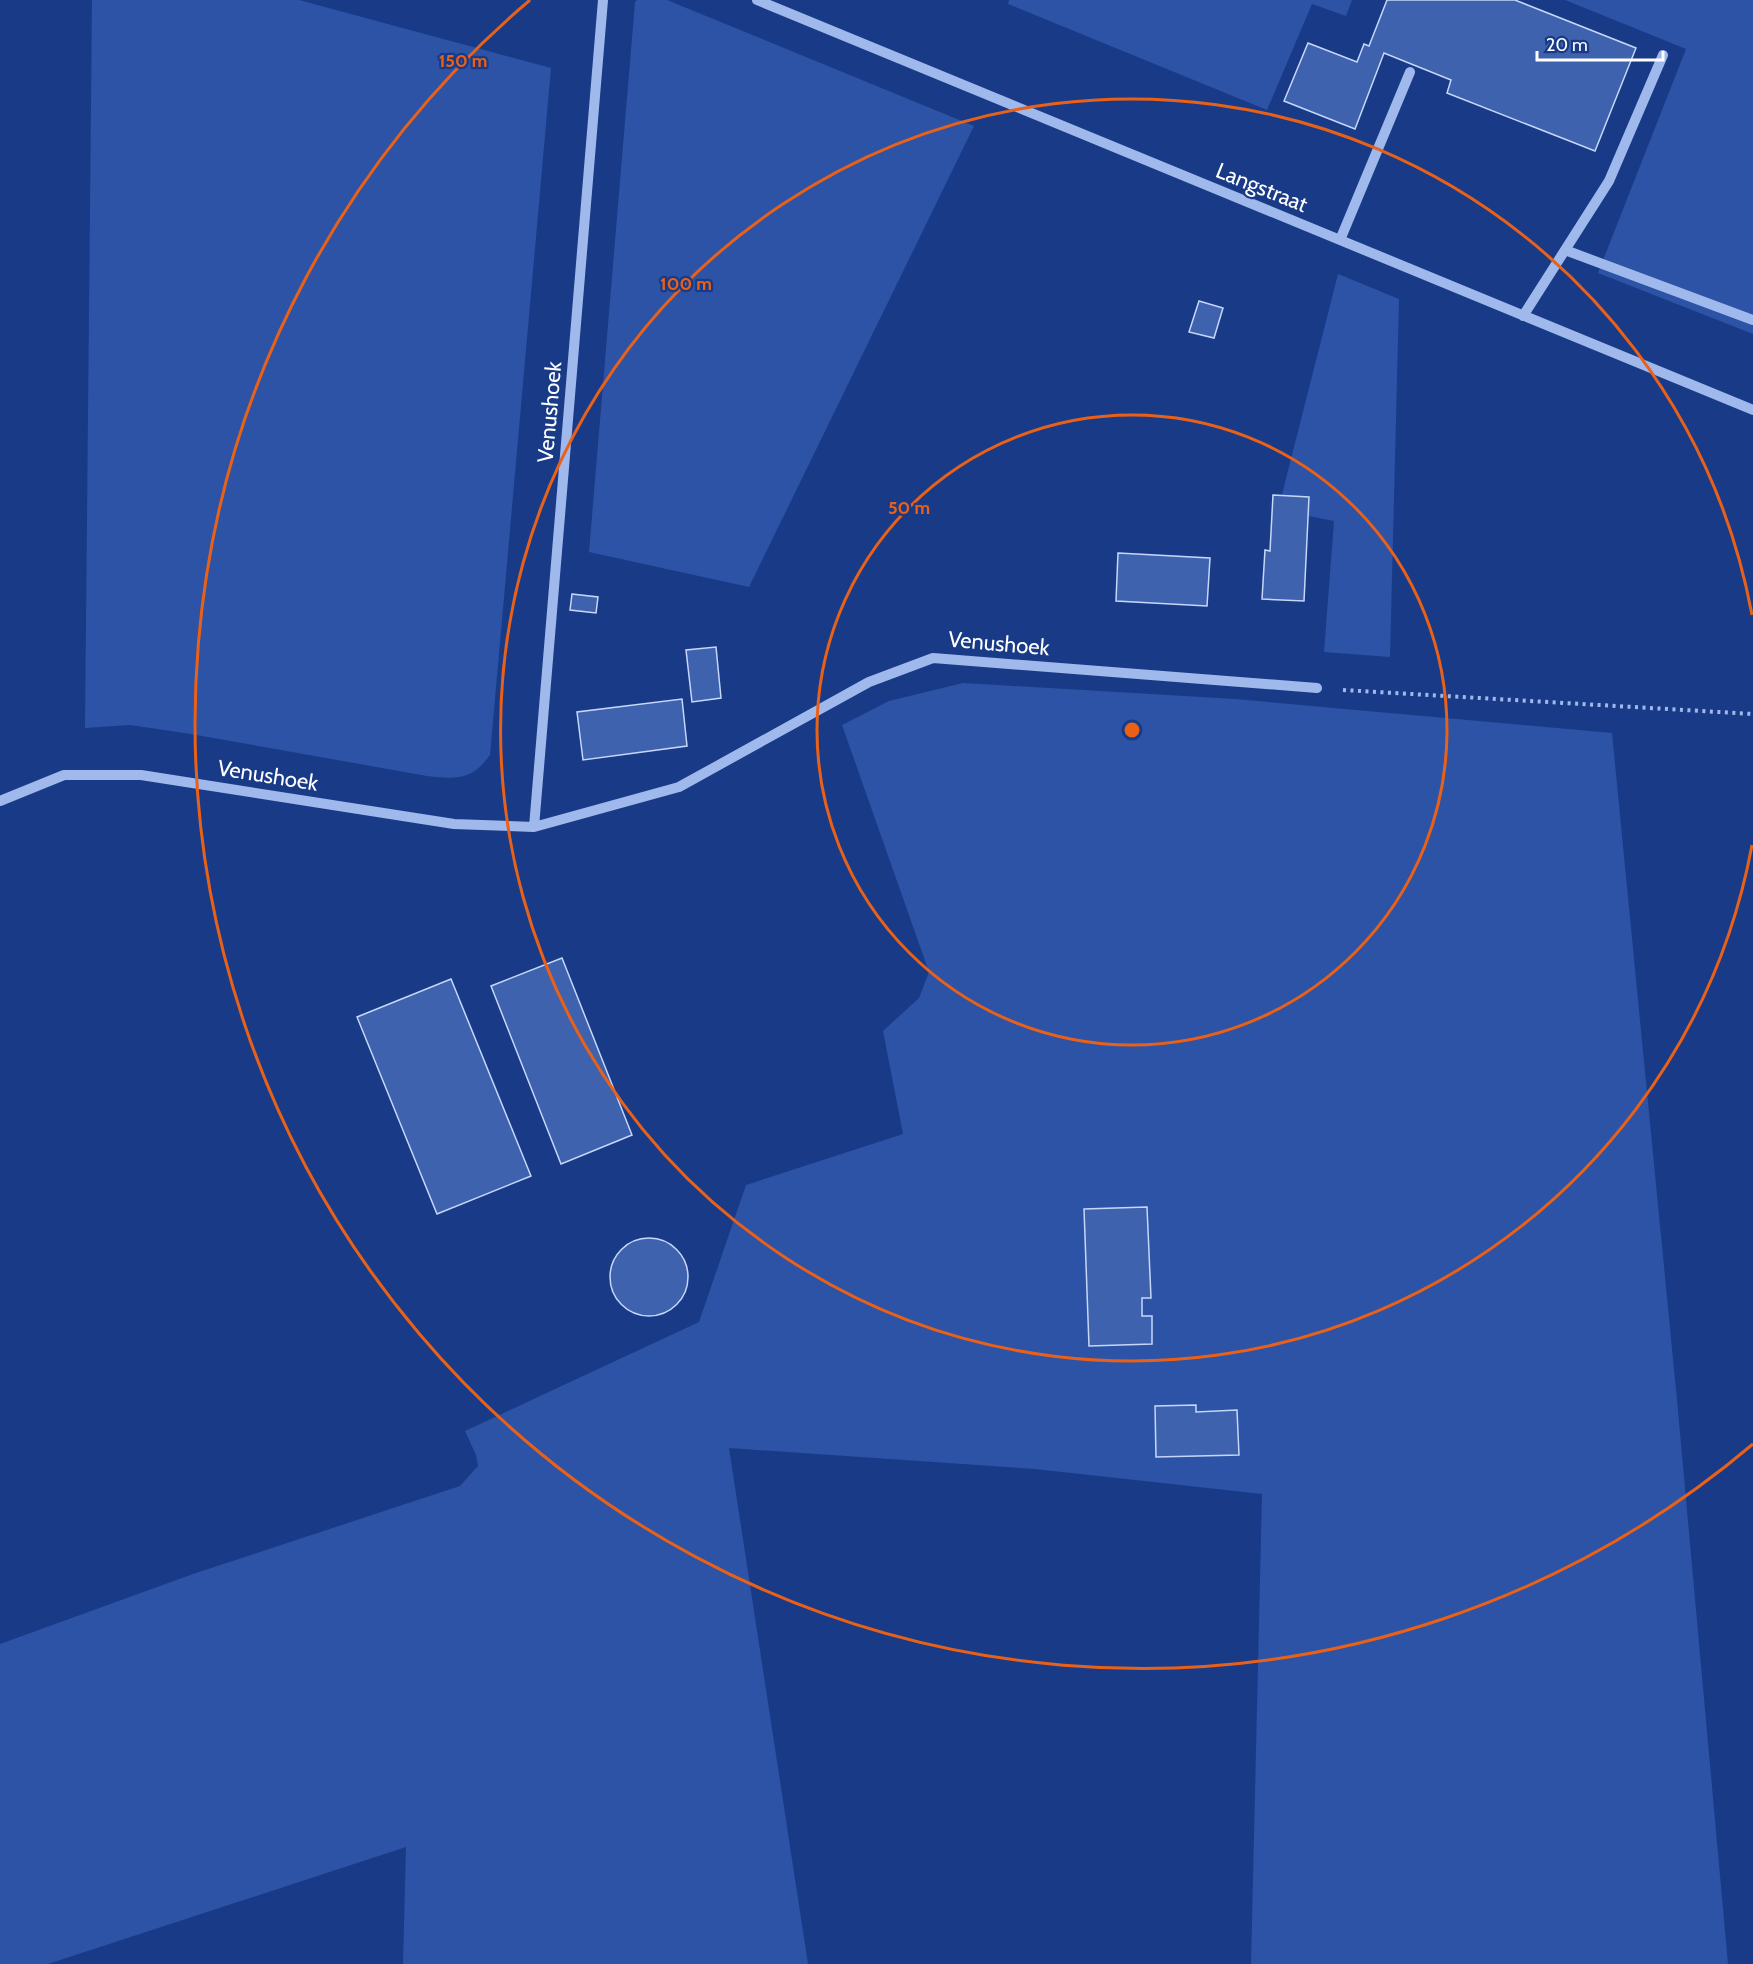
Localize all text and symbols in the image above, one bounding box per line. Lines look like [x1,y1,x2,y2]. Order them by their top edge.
scale bar [1537,24,1663,62]
text: 20 m [1546,34,1588,56]
text: 150 m [439,50,487,72]
street label: Langstraat [1212,157,1312,218]
text: 100 m [660,273,712,295]
street label: Venushoek [532,360,567,464]
text: 50 m [888,497,930,519]
street label: Venushoek [947,626,1051,661]
centre of rings [1122,720,1142,740]
street label: Venushoek [216,754,320,797]

